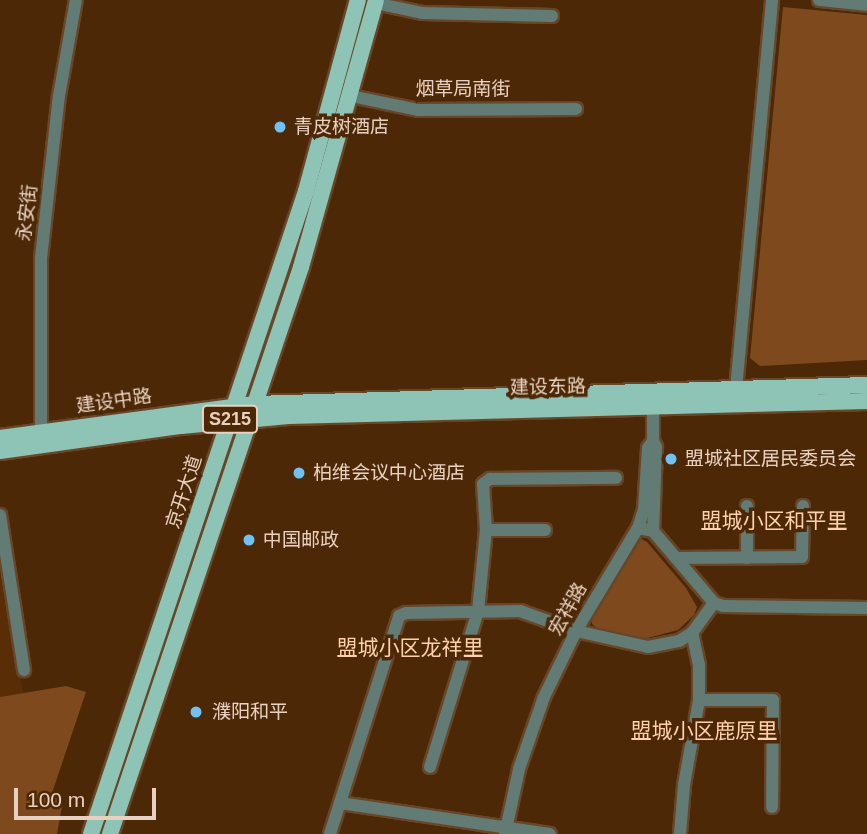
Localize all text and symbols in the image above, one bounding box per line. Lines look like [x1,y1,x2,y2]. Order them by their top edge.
street label: 烟草局南街 [416,78,510,100]
place label: 青皮树酒店 [294,116,389,138]
marker: 青皮树酒店 [272,119,288,135]
street label: 永安街 [13,183,41,243]
street label: 建设东路 [510,375,586,399]
street label: 建设中路 [75,384,153,418]
road number: S215 [200,404,260,433]
place label: 盟城社区居民委员会 [685,448,856,470]
marker: 盟城社区居民委员会 [663,451,679,467]
street label: 京开大道 [161,452,207,532]
place label: 柏维会议中心酒店 [313,462,465,484]
marker: 柏维会议中心酒店 [291,465,307,481]
district label: 盟城小区和平里 [701,508,847,534]
place label: 中国邮政 [263,529,339,551]
marker: 中国邮政 [241,532,257,548]
street label: 宏祥路 [544,579,592,639]
district label: 盟城小区龙祥里 [337,635,483,661]
place label: 濮阳和平 [212,701,288,723]
marker: 濮阳和平 [186,702,206,722]
district label: 盟城小区鹿原里 [631,718,777,744]
scale bar [18,774,159,818]
text: 100 m [27,788,85,811]

